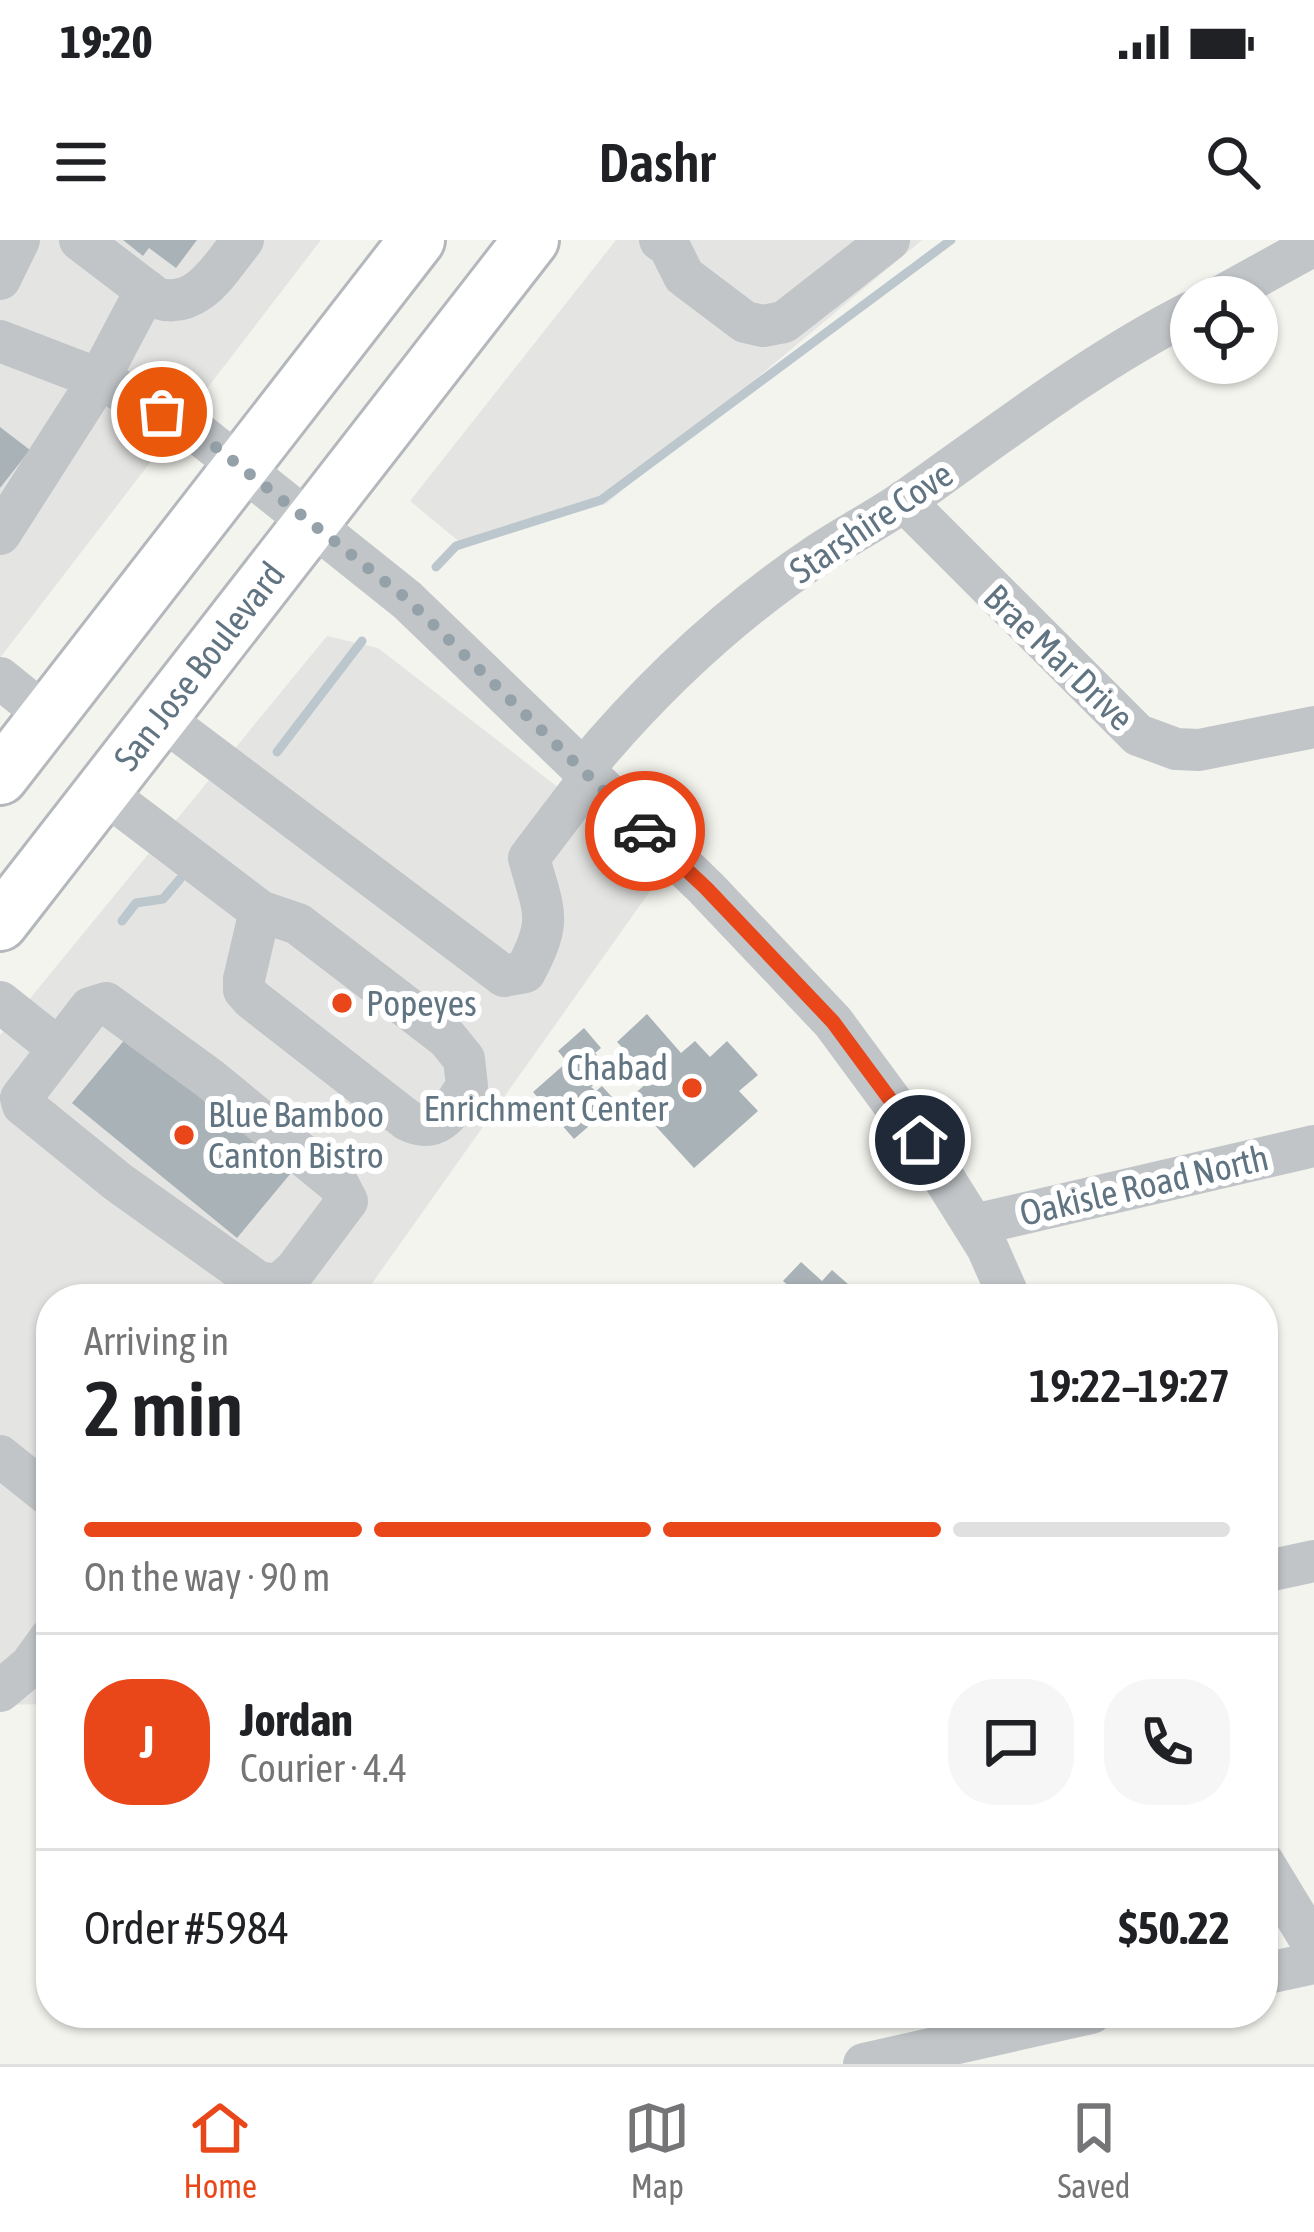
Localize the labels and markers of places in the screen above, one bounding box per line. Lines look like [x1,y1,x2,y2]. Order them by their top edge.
pin [111,361,213,463]
place label: Popeyes [366,982,477,1024]
marker: Popeyes [329,990,355,1016]
place label: Chabad Enrichment Center [424,1046,669,1129]
marker: Chabad Enrichment Center [679,1075,705,1101]
pin [869,1089,971,1191]
place label: Blue Bamboo Canton Bistro [208,1093,384,1176]
marker: Blue Bamboo Canton Bistro [171,1122,197,1148]

